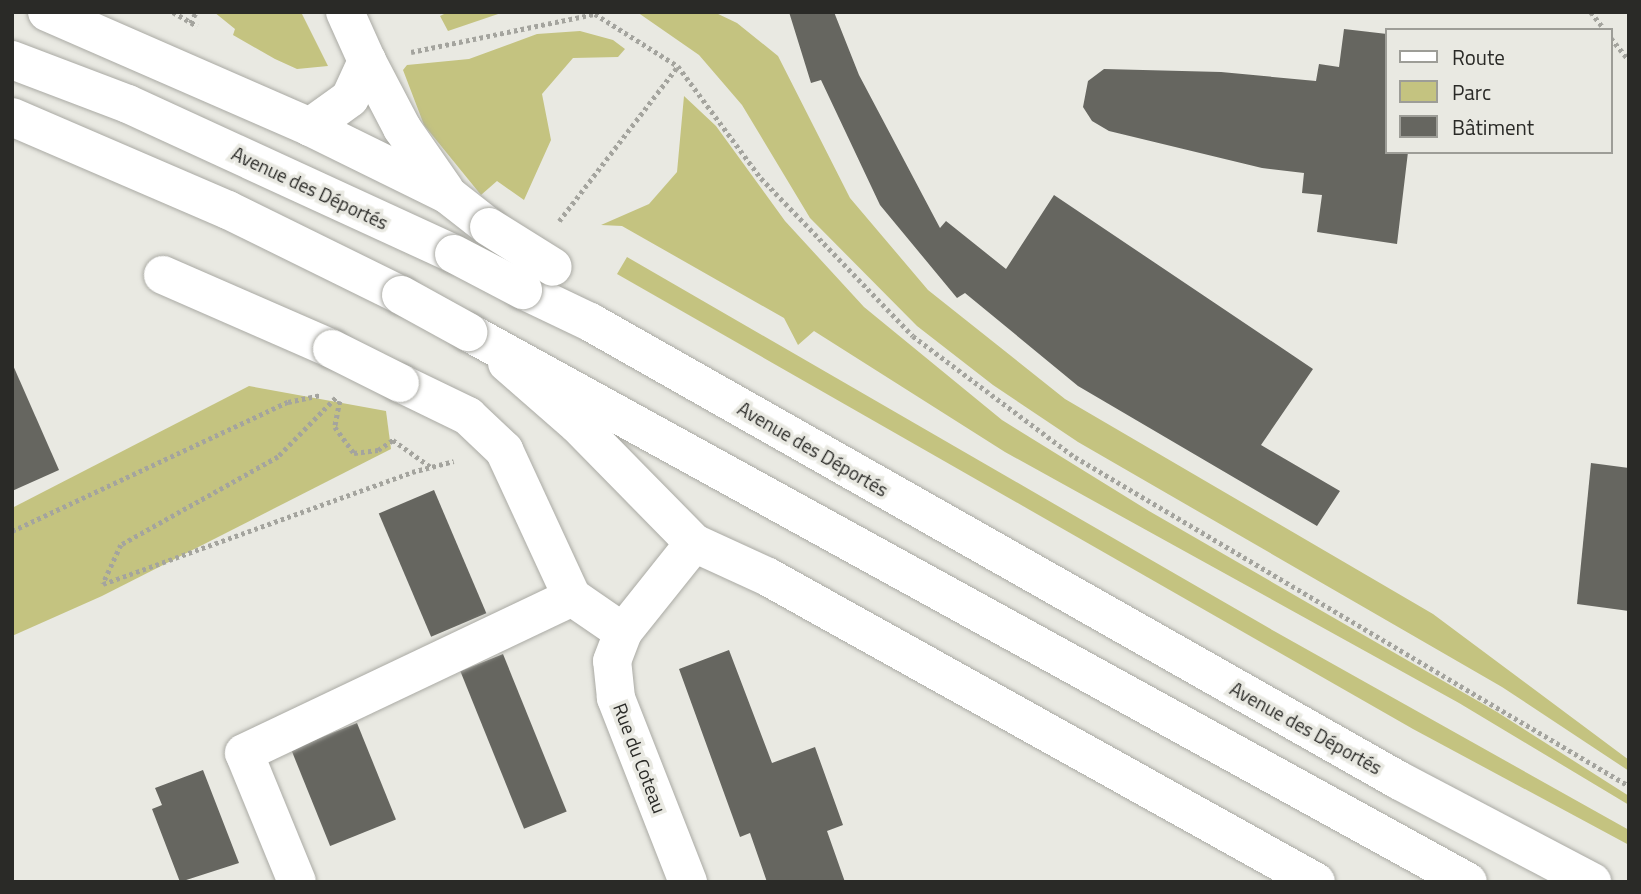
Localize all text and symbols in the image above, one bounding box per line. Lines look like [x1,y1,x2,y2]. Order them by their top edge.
legend [1386,28,1613,154]
text: Route [1452,41,1505,73]
text: Parc [1452,76,1491,108]
text: Bâtiment [1452,111,1534,143]
street label: Avenue des Déportés [228,142,392,234]
street label: Avenue des Déportés [734,397,892,501]
street label: Avenue des Déportés [1226,677,1386,779]
street label: Rue du Coteau [609,700,671,816]

